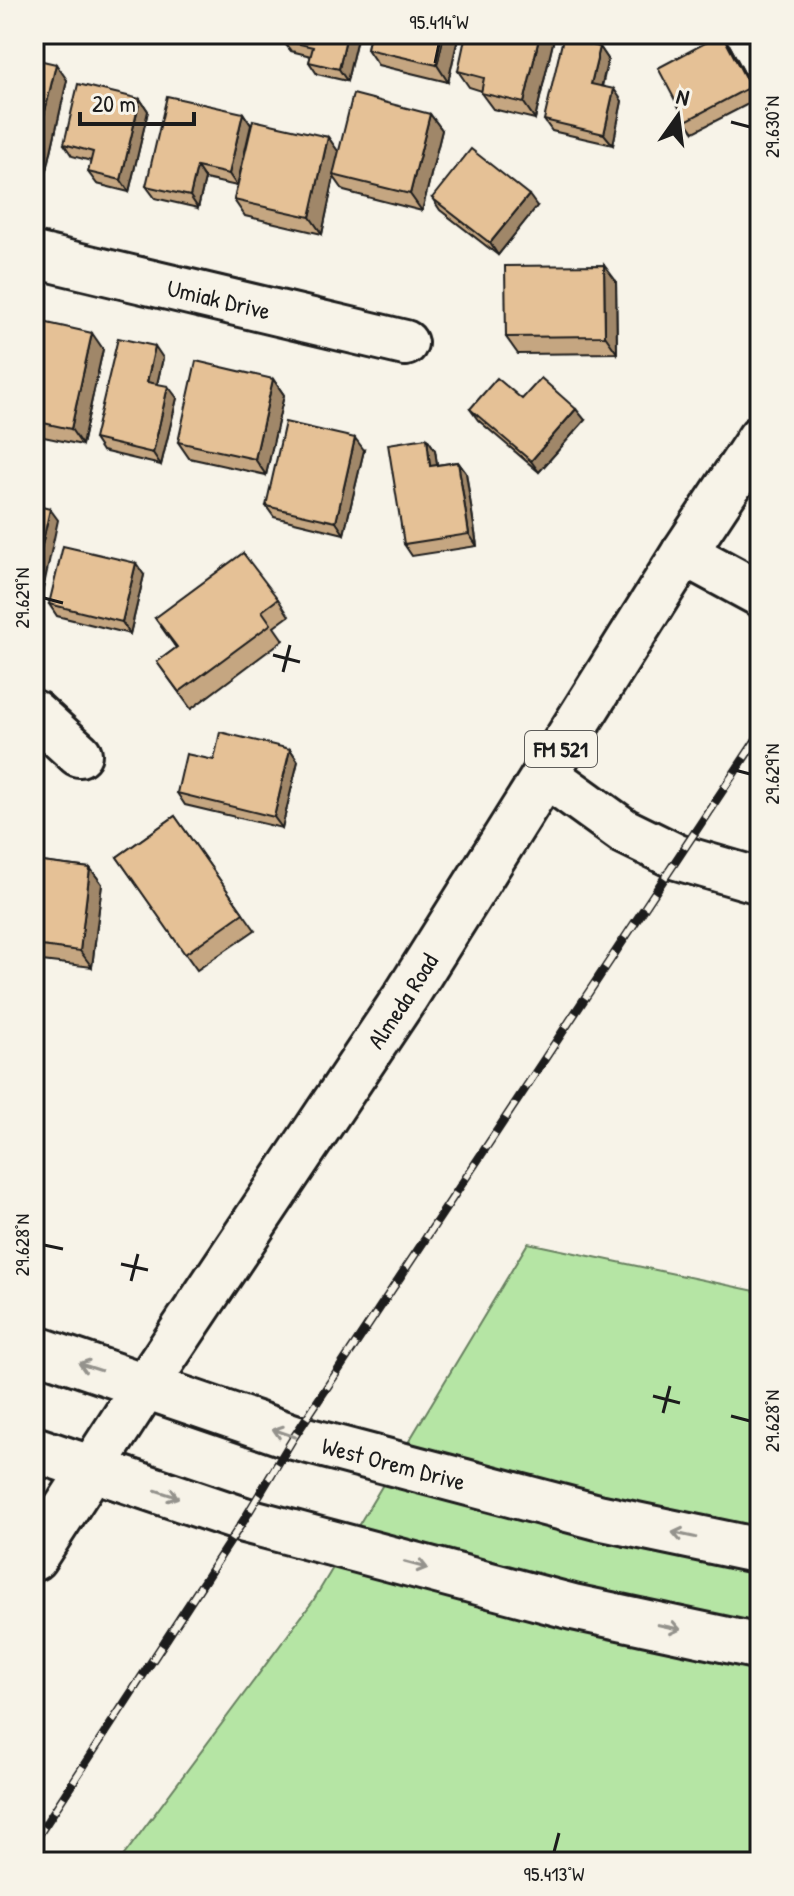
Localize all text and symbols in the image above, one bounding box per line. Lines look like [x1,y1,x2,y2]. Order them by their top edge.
text: 95.414°W [409,8,469,35]
scale bar [80,76,194,126]
north arrow [638,76,718,156]
text: N [674,81,692,113]
text: 20 m [92,87,136,119]
text: 29.630°N [758,96,785,158]
street label: Umiak Drive [164,271,274,327]
text: 29.629°N [8,568,35,628]
road number: FM 521 [525,731,597,767]
text: 29.629°N [758,744,785,804]
street label: Almeda Road [359,947,445,1055]
text: 29.628°N [8,1214,35,1276]
one-way arrow [78,1358,103,1373]
text: 29.628°N [758,1390,785,1452]
one-way arrow [272,1425,297,1440]
street label: West Orem Drive [319,1429,469,1498]
one-way arrow [154,1487,179,1502]
one-way arrow [671,1527,697,1542]
one-way arrow [403,1559,429,1574]
one-way arrow [655,1620,681,1635]
text: 95.413°W [524,1860,585,1887]

